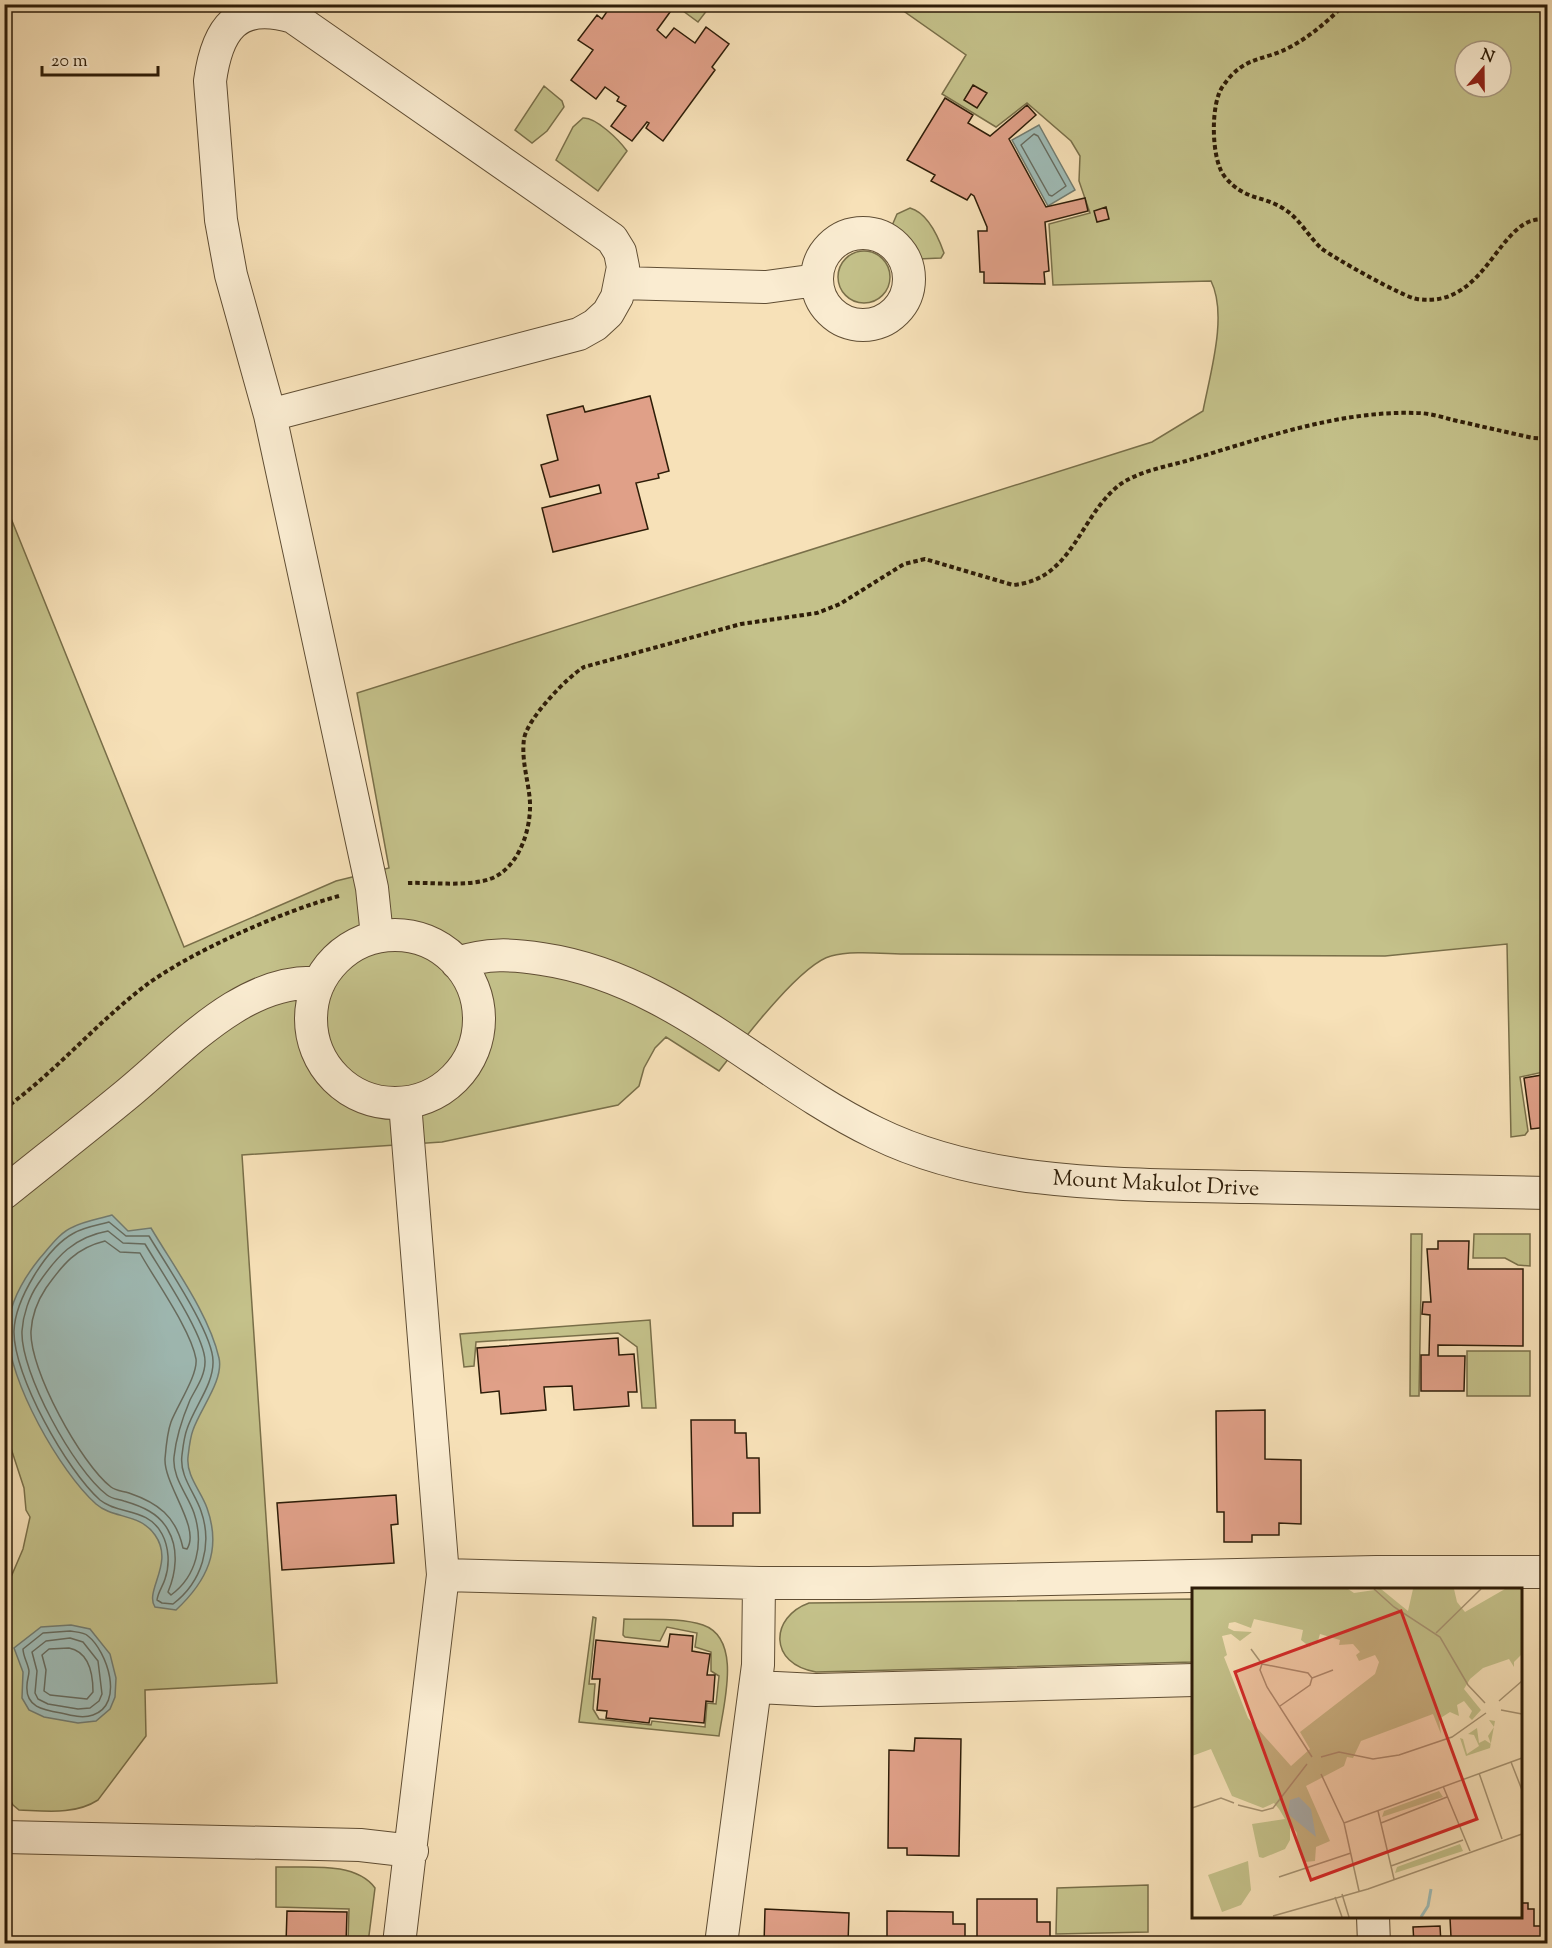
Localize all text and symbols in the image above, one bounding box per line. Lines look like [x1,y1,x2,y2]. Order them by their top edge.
scale bar [42,39,158,77]
north arrow [1453,39,1513,99]
text: N [1477,44,1497,70]
text: 20 m [51,49,88,75]
street label: Mount Makulot Drive [1052,1164,1260,1206]
inset map [1192,1588,1522,1918]

